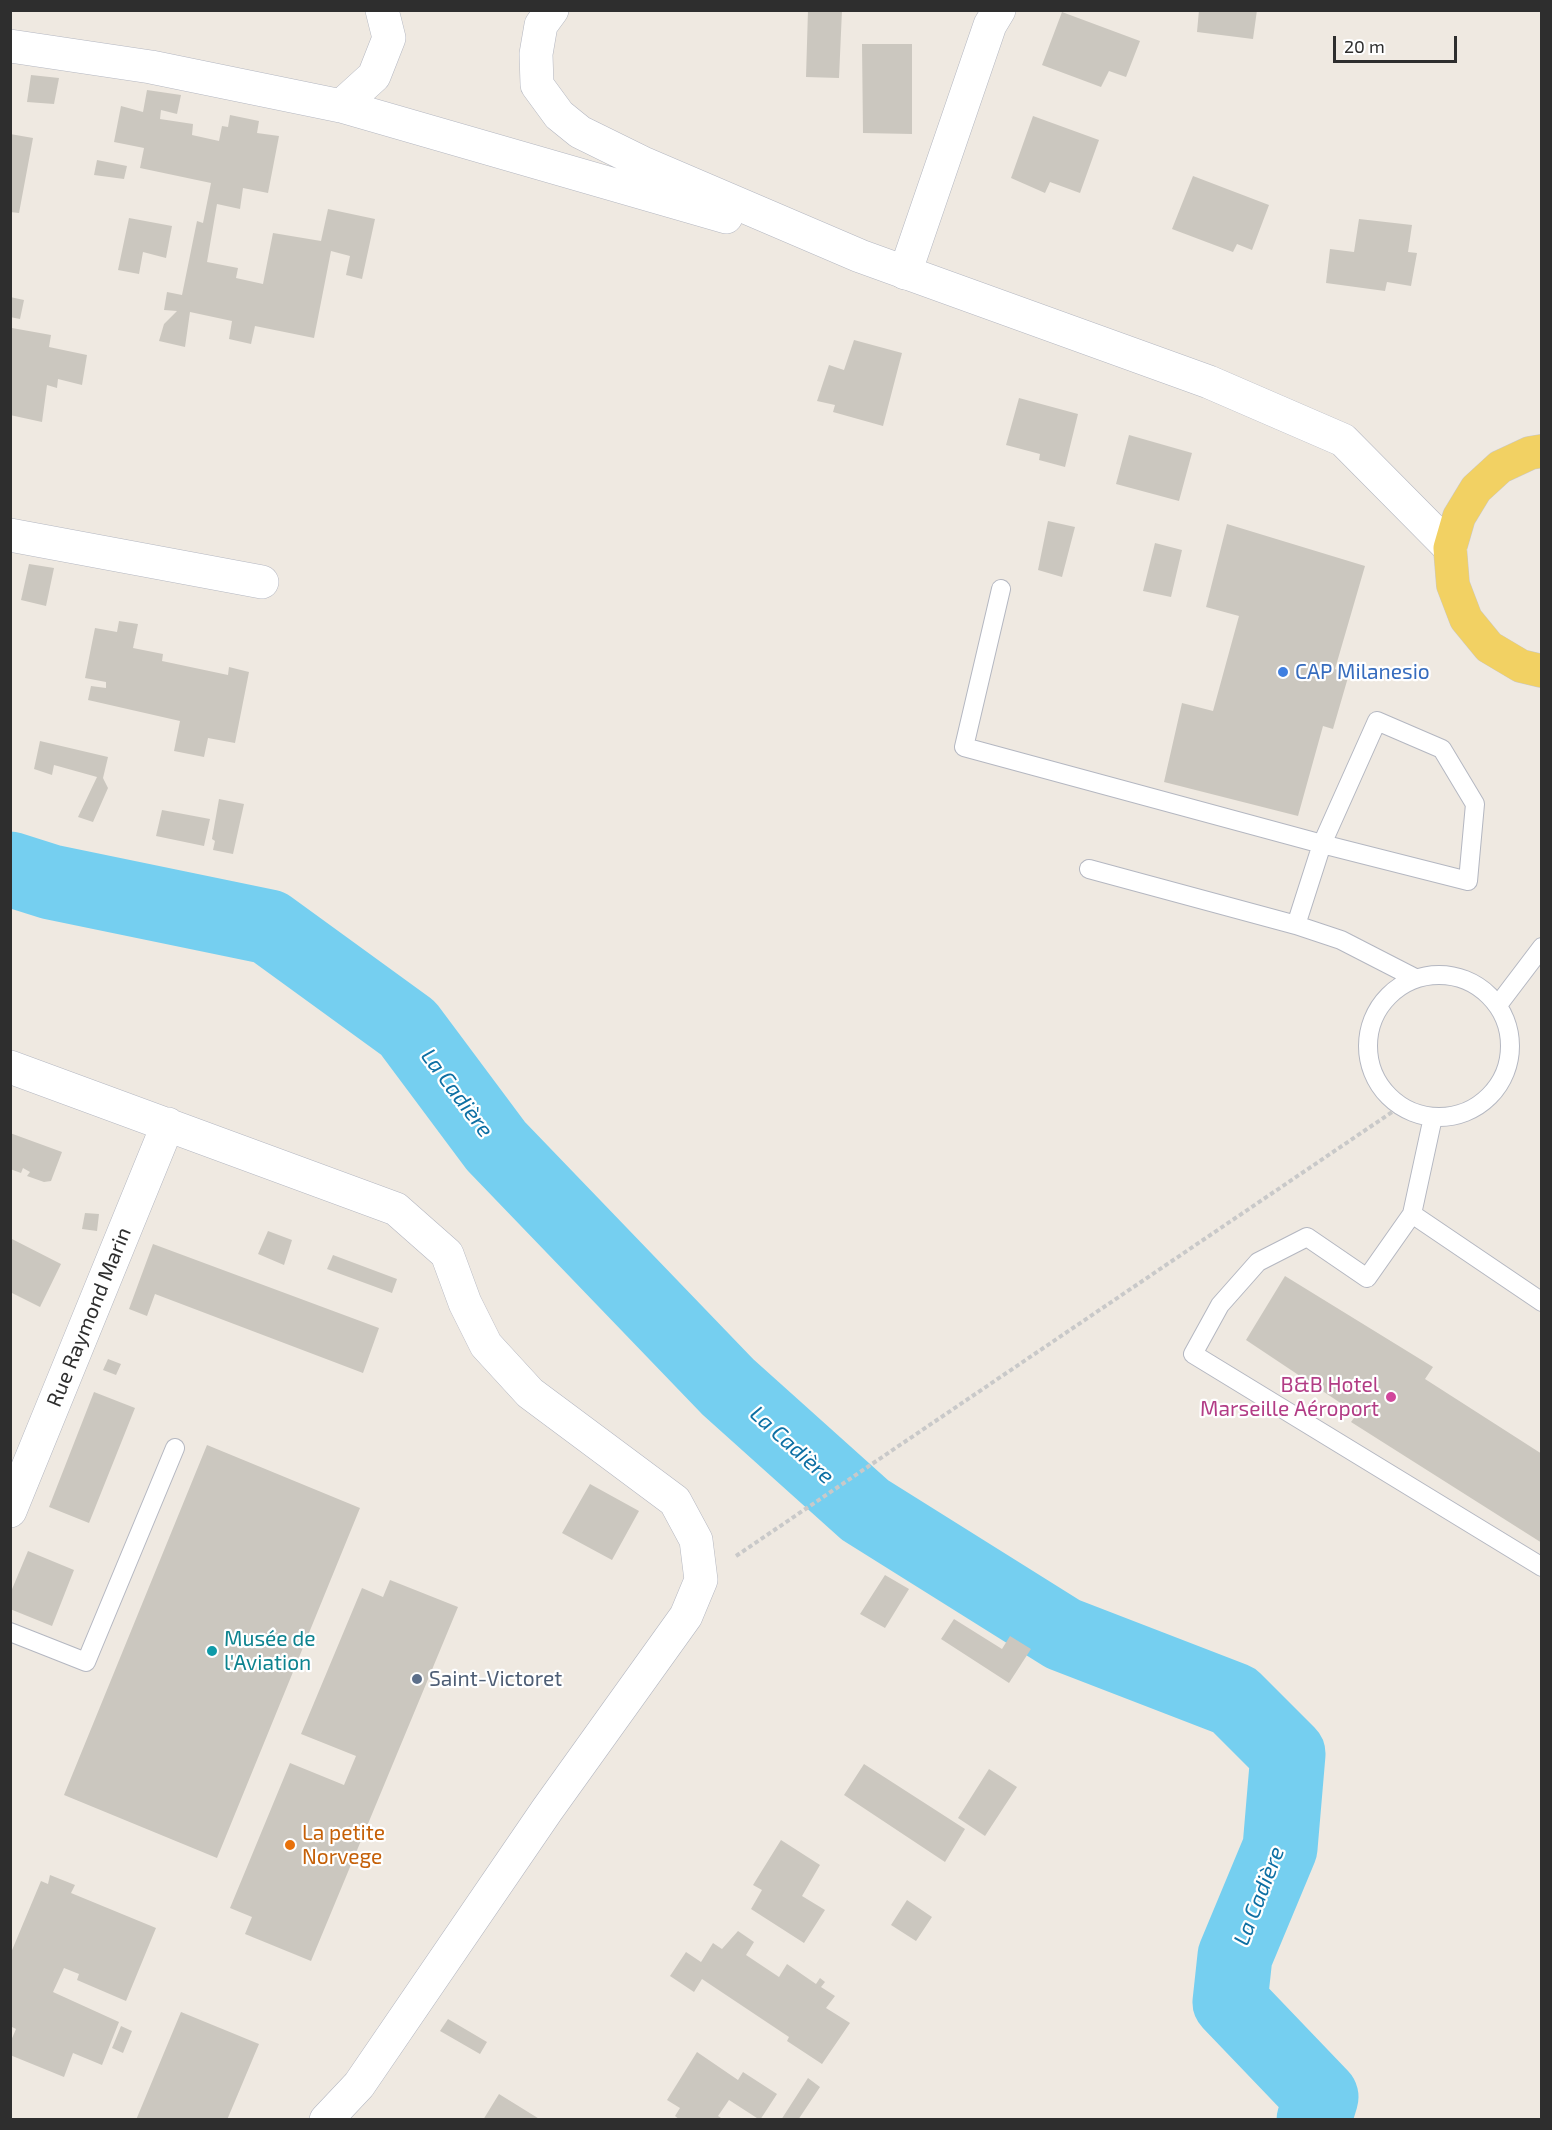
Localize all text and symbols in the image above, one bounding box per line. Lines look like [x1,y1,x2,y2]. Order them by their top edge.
scale bar [1336,24,1460,62]
text: 20 m [1344,35,1385,57]
place label: CAP Milanesio [1295,659,1430,685]
marker: CAP Milanesio [1276,665,1290,679]
water label: La Cadière [415,1044,499,1142]
street label: Rue Raymond Marin [41,1223,137,1411]
place label: B&B Hotel Marseille Aéroport [1200,1372,1379,1422]
marker: B&B Hotel Marseille Aéroport [1384,1390,1398,1404]
water label: La Cadière [745,1400,839,1490]
place label: Musée de l'Aviation [224,1626,316,1676]
marker: Musée de l'Aviation [205,1644,219,1658]
place label: Saint-Victoret [429,1666,562,1692]
marker: Saint-Victoret [410,1672,424,1686]
place label: La petite Norvege [302,1820,385,1870]
marker: La petite Norvege [283,1838,297,1852]
water label: La Cadière [1228,1843,1290,1949]

